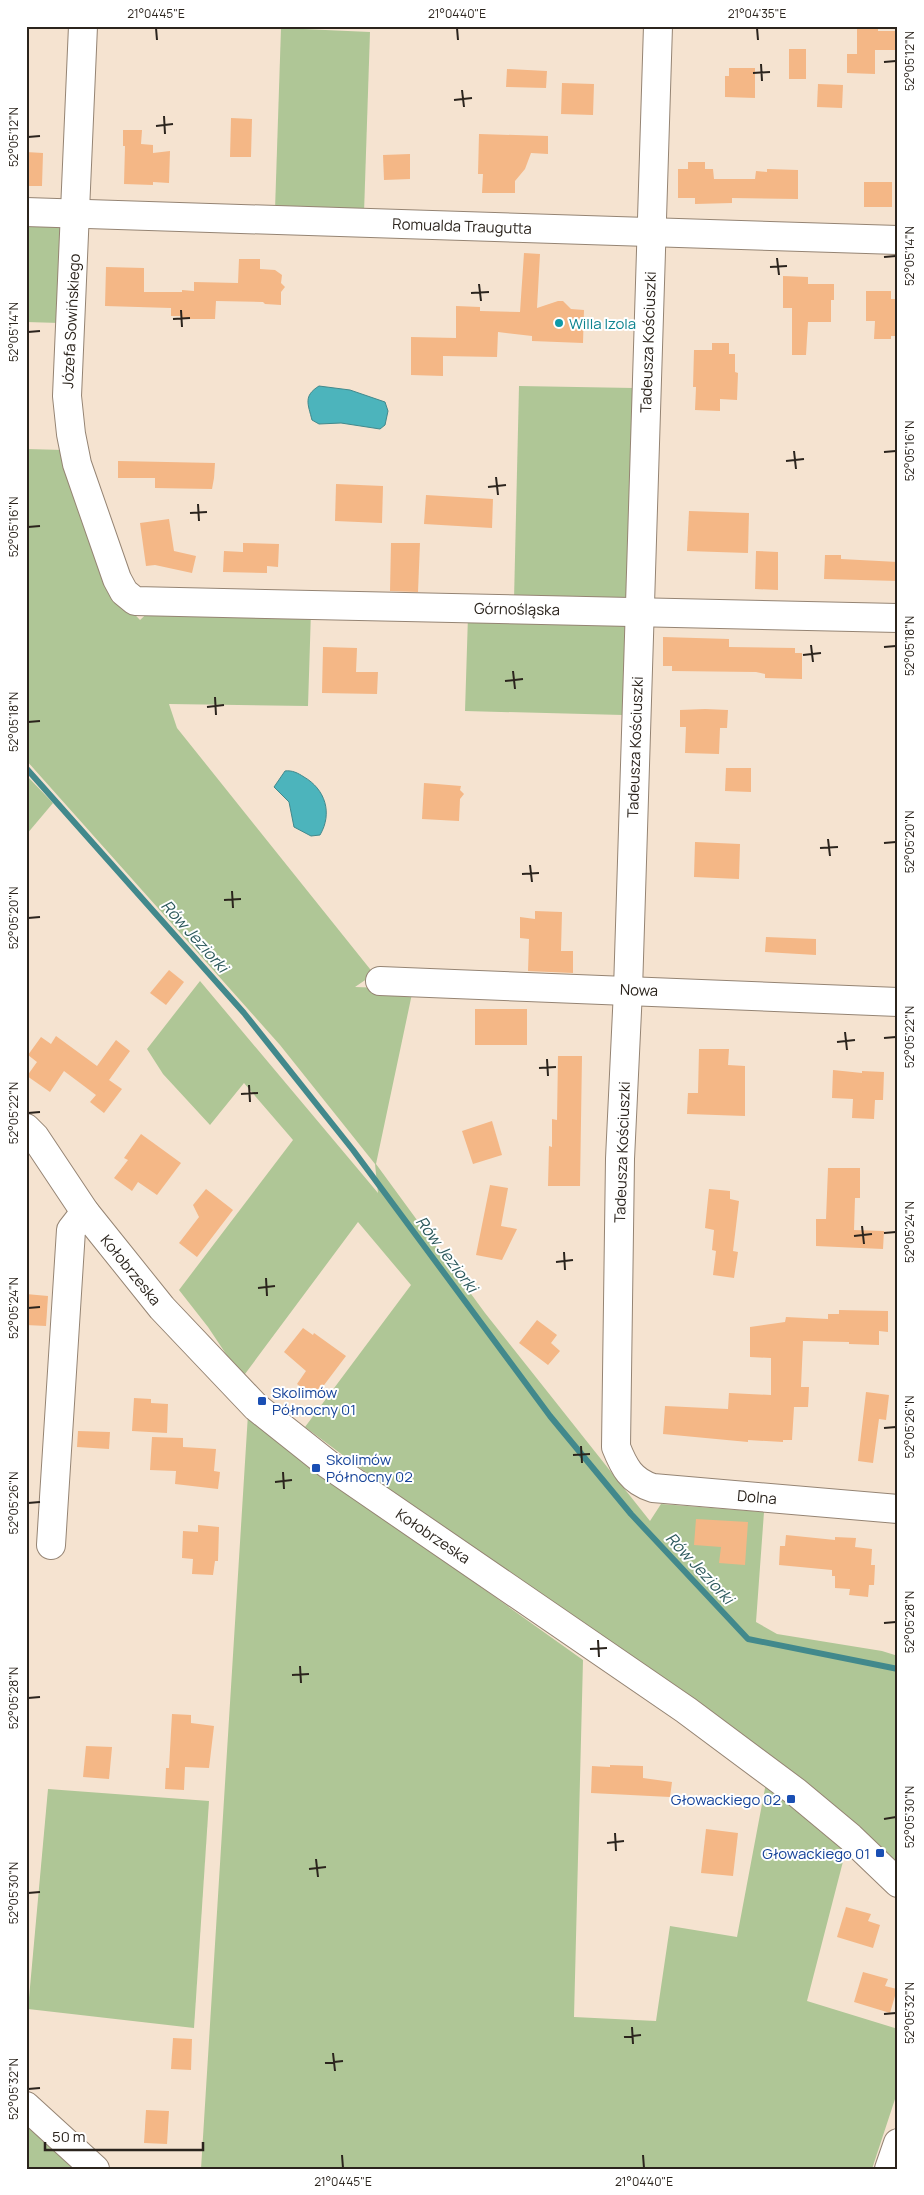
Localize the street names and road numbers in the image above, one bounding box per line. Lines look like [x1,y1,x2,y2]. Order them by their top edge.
street label: Romualda Traugutta [392,213,532,239]
street label: Józefa Sowińskiego [57,253,85,389]
street label: Tadeusza Kościuszki [635,271,661,413]
street label: Górnośląska [474,598,560,620]
street label: Tadeusza Kościuszki [622,676,648,818]
street label: Nowa [620,979,658,1001]
street label: Tadeusza Kościuszki [609,1081,635,1223]
street label: Kołobrzeska [96,1230,166,1310]
street label: Dolna [736,1485,778,1509]
street label: Kołobrzeska [392,1503,474,1569]

